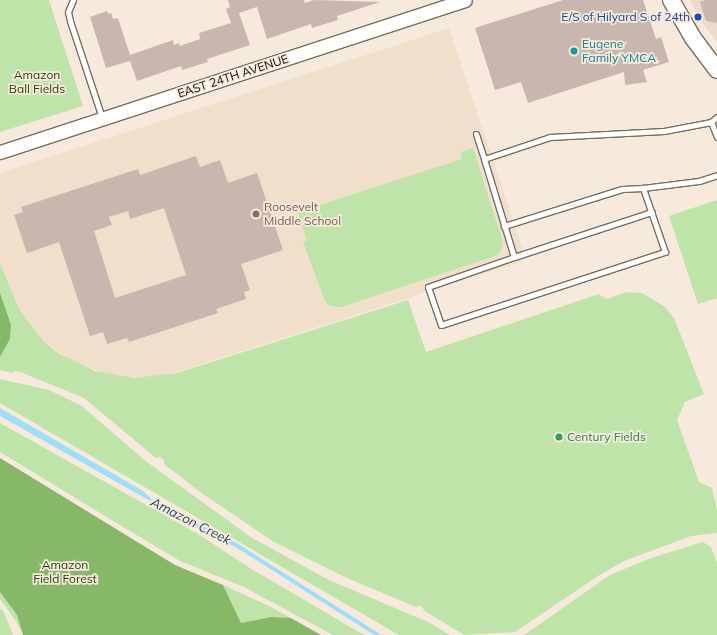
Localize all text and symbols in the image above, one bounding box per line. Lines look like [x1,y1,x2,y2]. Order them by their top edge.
place label: E/S of Hilyard S of 24th [561,10,690,24]
marker: E/S of Hilyard S of 24th [693,12,703,22]
place label: Eugene Family YMCA [582,37,656,65]
marker: Eugene Family YMCA [569,46,579,56]
street label: EAST 24TH AVENUE [176,51,290,101]
park label: Amazon Ball Fields [9,68,65,96]
place label: Roosevelt Middle School [264,200,341,228]
marker: Roosevelt Middle School [251,209,261,219]
place label: Century Fields [567,430,646,444]
marker: Century Fields [554,432,564,442]
water label: Amazon Creek [148,494,234,548]
park label: Amazon Field Forest [33,558,97,586]

